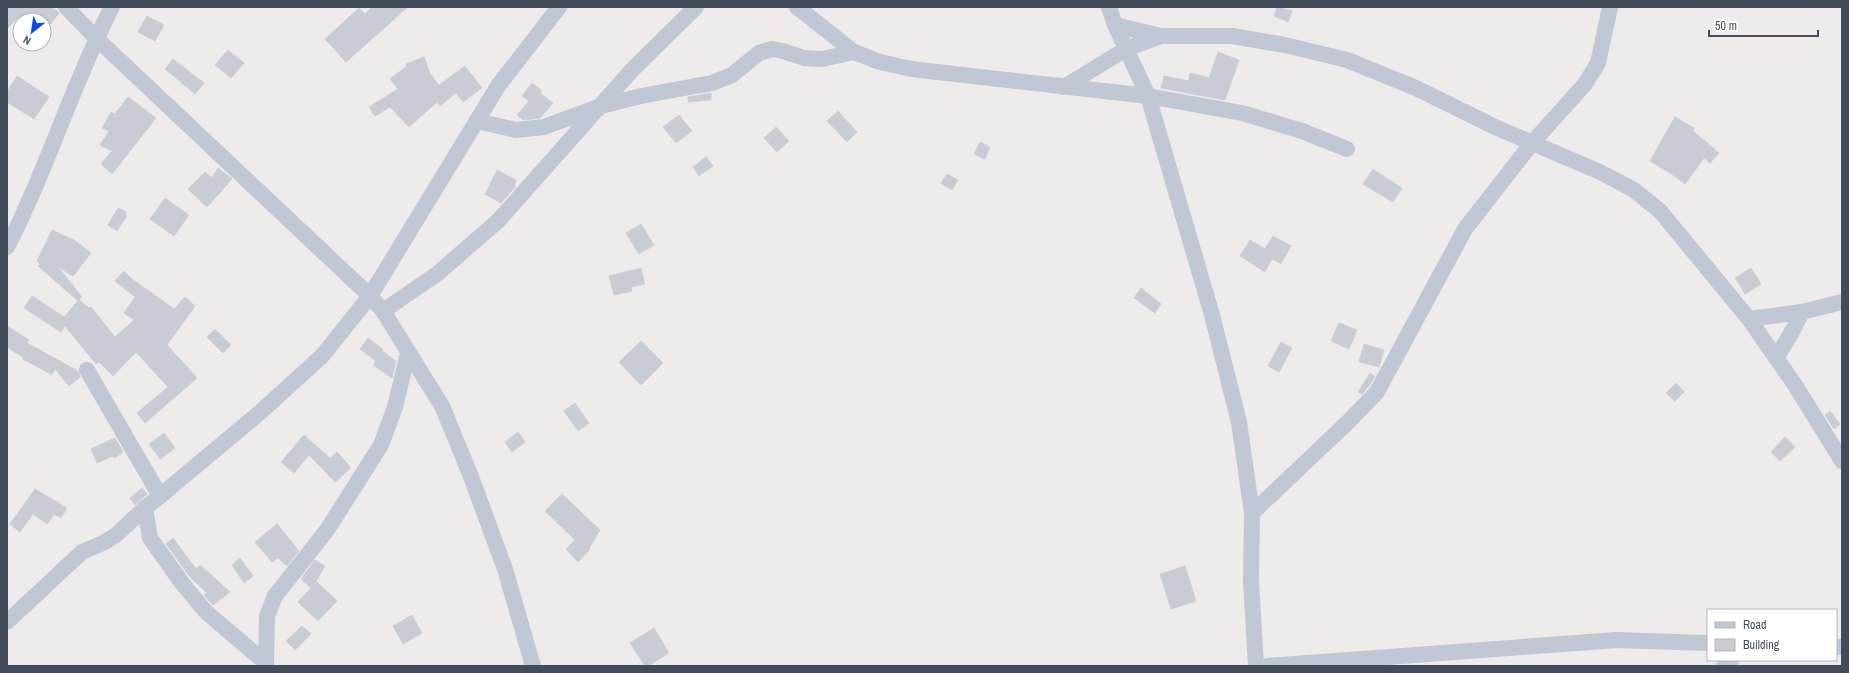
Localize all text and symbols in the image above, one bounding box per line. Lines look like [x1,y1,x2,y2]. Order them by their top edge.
north arrow [12,12,52,52]
scale bar [1709,12,1818,38]
text: 50 m [1715,18,1737,34]
text: N [21,33,33,48]
legend [1707,609,1837,661]
text: Road [1743,617,1767,633]
text: Building [1743,637,1780,653]

